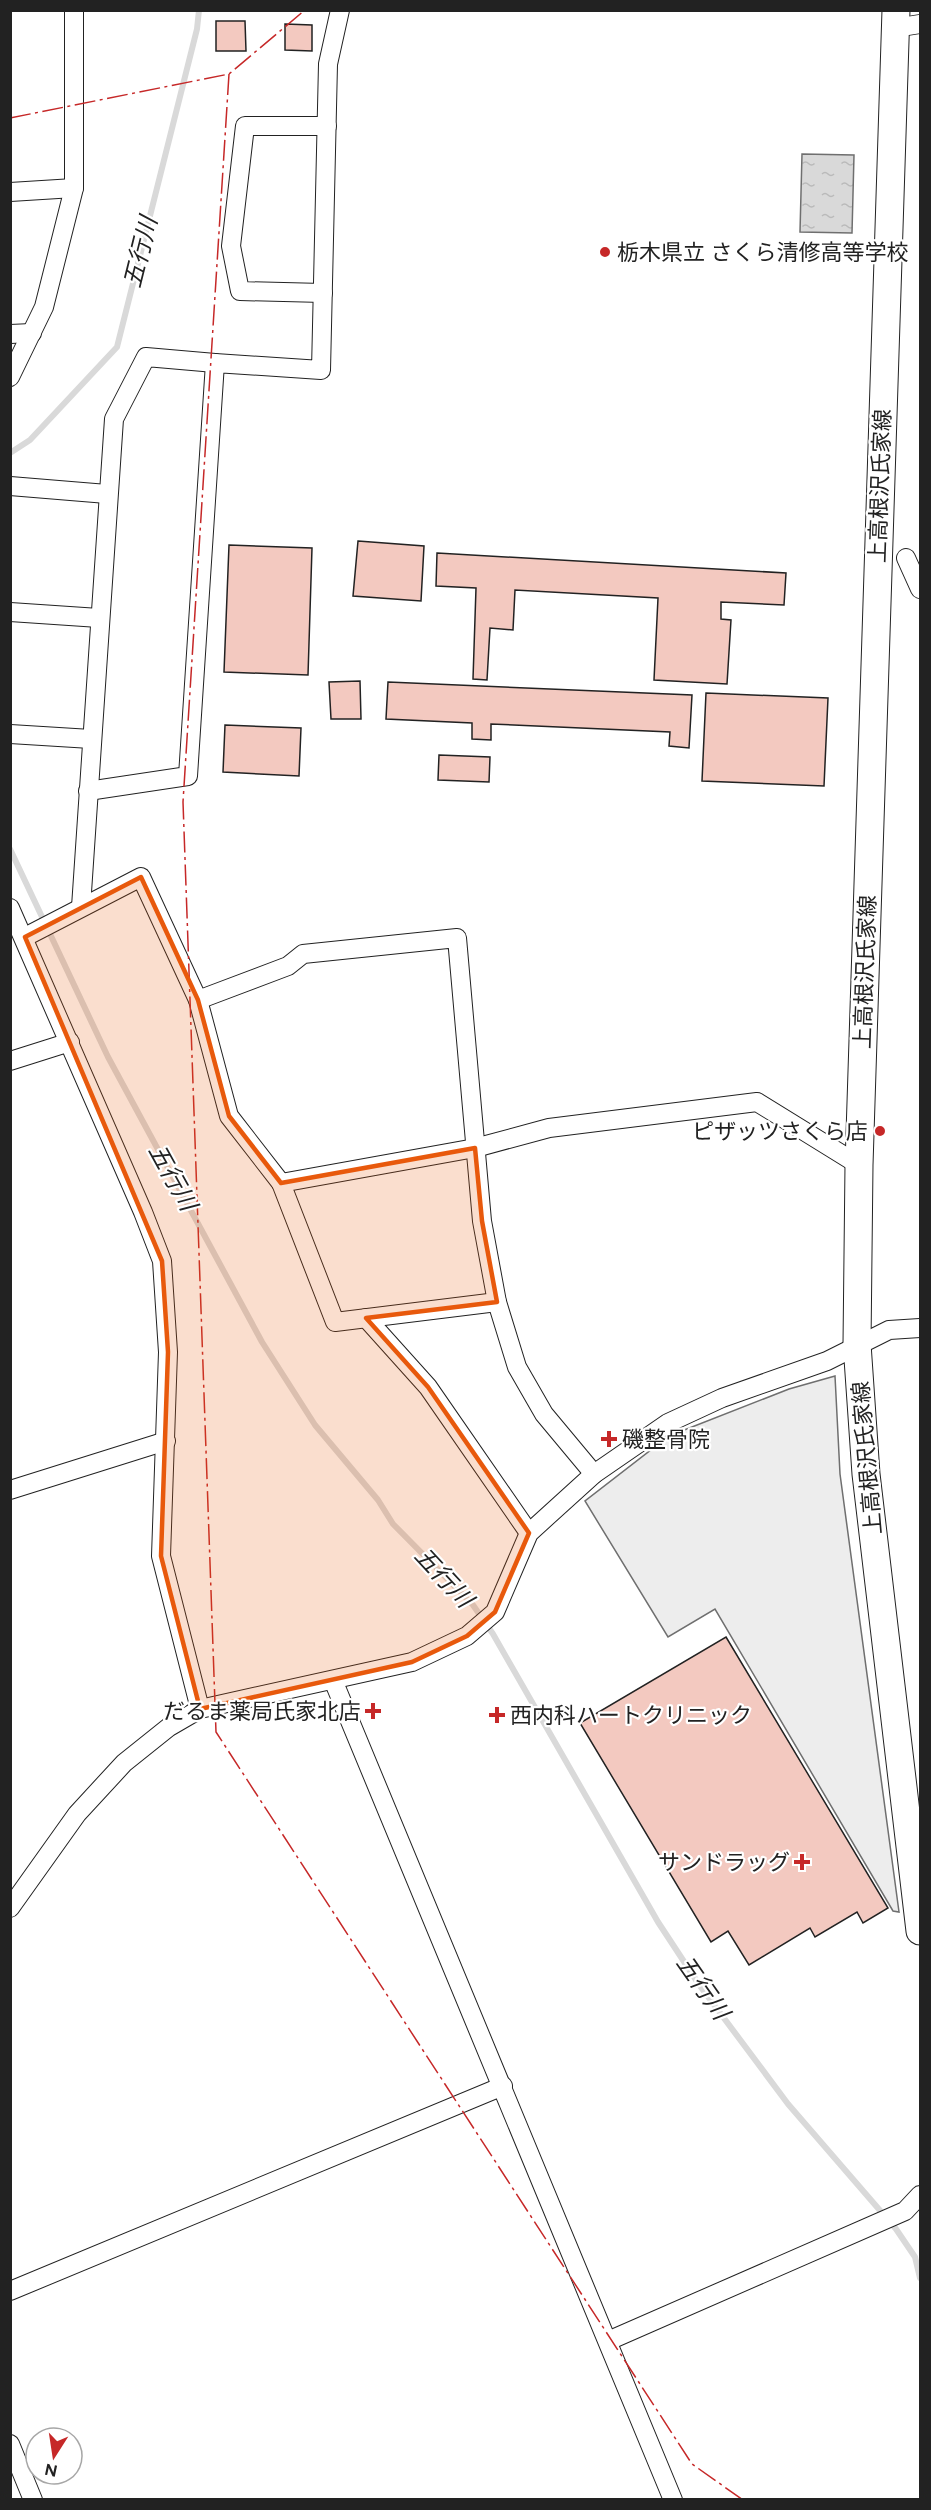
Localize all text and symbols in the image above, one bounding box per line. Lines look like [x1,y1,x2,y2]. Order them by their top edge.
water label: 五行川 [117,211,164,290]
place label: 栃木県立 さくら清修高等学校 [617,239,908,266]
marker: 栃木県立 さくら清修高等学校 [598,245,612,259]
street label: 上高根沢氏家線 [864,409,896,563]
street label: 上高根沢氏家線 [849,895,881,1049]
place label: ピザッツさくら店 [692,1118,868,1145]
marker: ピザッツさくら店 [873,1124,887,1138]
water label: 五行川 [143,1138,205,1218]
street label: 上高根沢氏家線 [847,1380,887,1536]
place label: 磯整骨院 [622,1426,710,1453]
marker: 磯整骨院 [600,1430,618,1448]
water label: 五行川 [409,1541,481,1615]
place label: だるま薬局氏家北店 [163,1698,361,1725]
place label: 西内科ハートクリニック [510,1702,752,1729]
marker: だるま薬局氏家北店 [366,1704,380,1718]
marker: 西内科ハートクリニック [488,1706,506,1724]
place label: サンドラッグ [658,1849,790,1876]
marker: サンドラッグ [795,1855,809,1869]
water label: 五行川 [670,1949,737,2027]
north arrow [24,2426,84,2486]
text: N [43,2460,59,2481]

